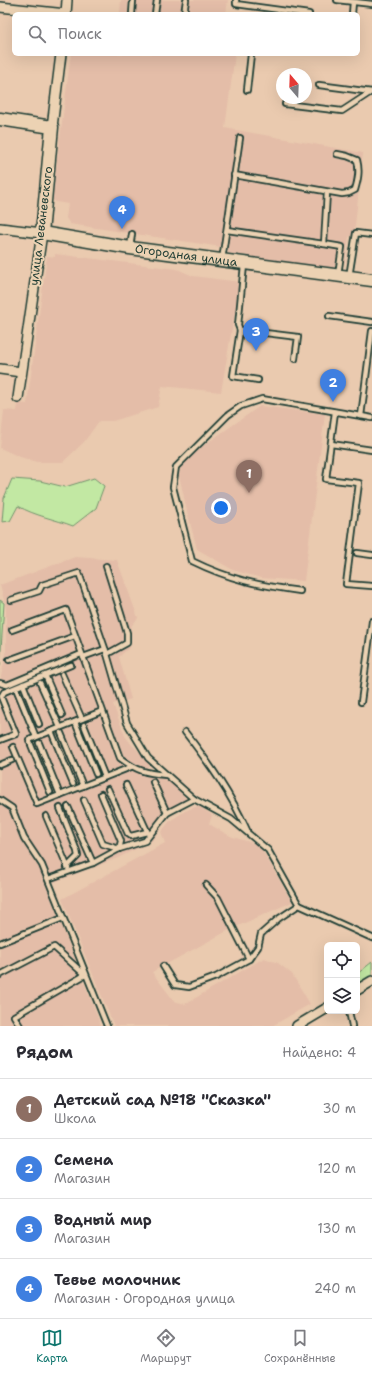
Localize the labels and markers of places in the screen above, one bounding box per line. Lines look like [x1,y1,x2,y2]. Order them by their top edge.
pin: 4 [109,196,135,229]
pin: 3 [243,318,269,351]
pin: 2 [320,369,346,402]
pin: 1 [236,460,262,493]

